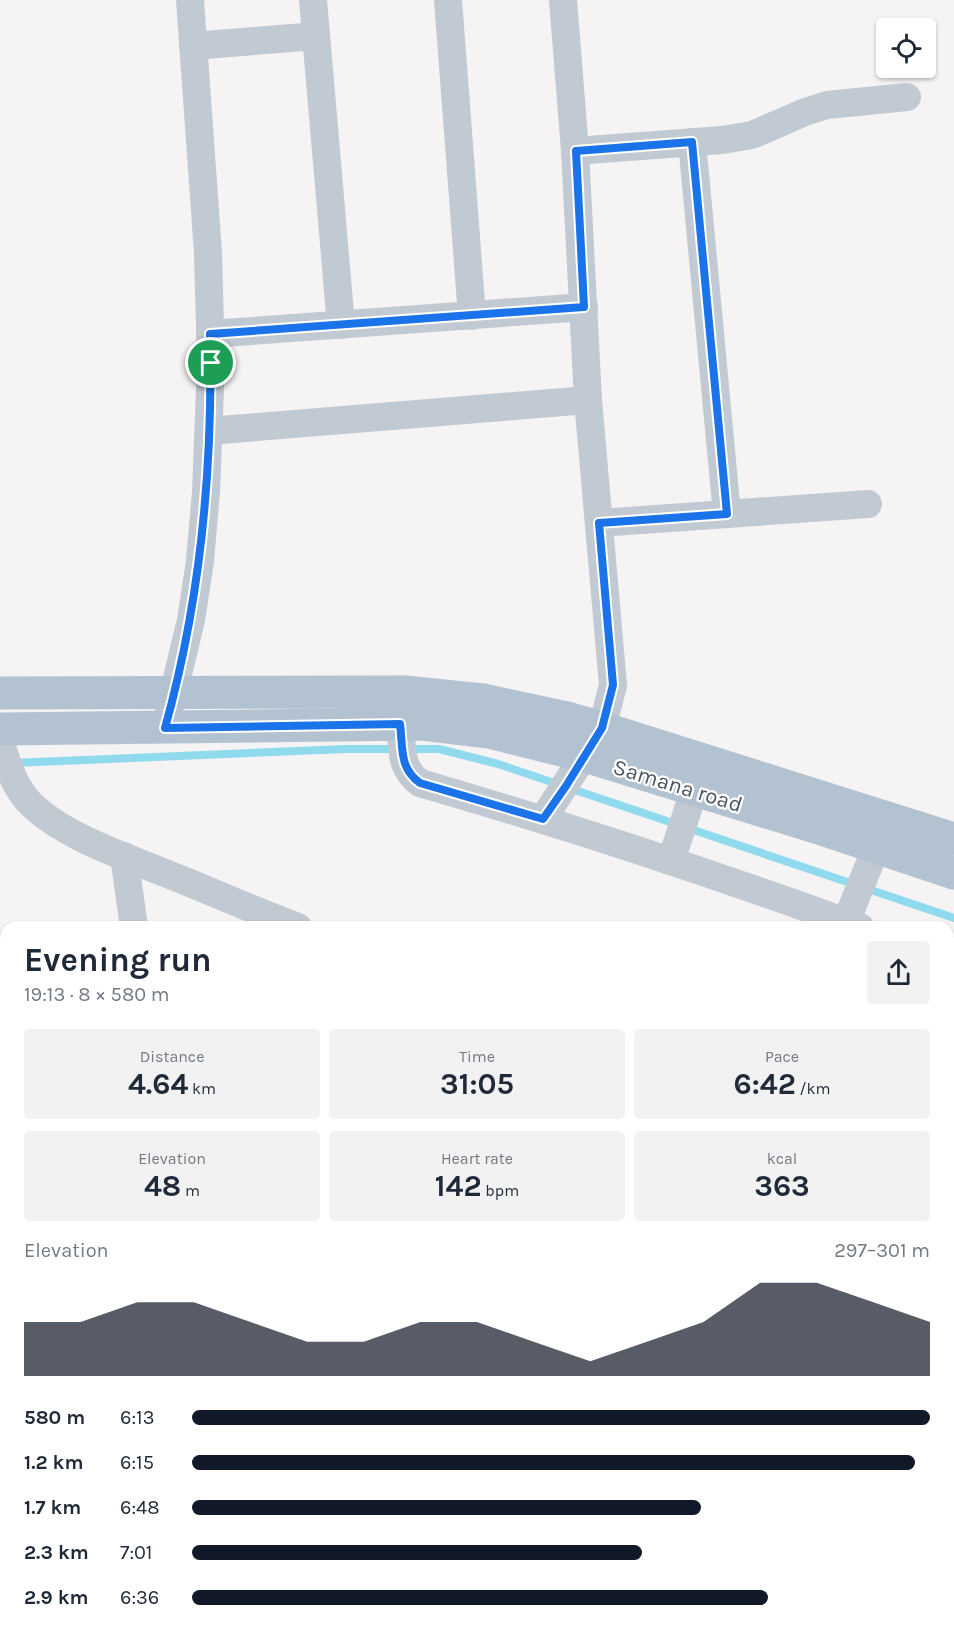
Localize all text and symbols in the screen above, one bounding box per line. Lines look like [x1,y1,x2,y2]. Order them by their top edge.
map controls [876,18,936,78]
button: locate [876,18,936,78]
pin [185,337,236,388]
icon: arrive [194,346,227,379]
street label: Samana road [610,754,746,818]
text: Evening run [24,941,212,979]
button: share [867,941,930,1004]
text: 19:13 · 8 × 580 m [24,983,170,1006]
text: Distance [140,1047,204,1066]
text: Time [459,1047,495,1066]
text: Pace [765,1047,799,1066]
text: 4.64 [128,1066,188,1102]
text: 31:05 [440,1066,514,1102]
text: 6:42 [734,1066,796,1102]
text: km [188,1079,216,1098]
text: /km [796,1079,831,1098]
text: Elevation [138,1149,206,1168]
text: Heart rate [441,1149,513,1168]
text: kcal [767,1149,797,1168]
text: 48 [144,1168,181,1204]
text: 142 [435,1168,482,1204]
text: 363 [754,1168,810,1204]
text: m [181,1181,200,1200]
text: bpm [482,1181,519,1200]
text: Elevation [24,1239,109,1262]
text: 297–301 m [834,1239,930,1262]
text: 580 m [24,1406,85,1429]
text: 6:13 [120,1406,154,1429]
text: 1.2 km [24,1451,83,1474]
text: 6:15 [120,1451,154,1474]
text: 1.7 km [24,1496,81,1519]
text: 6:48 [120,1496,160,1519]
text: 2.3 km [24,1541,89,1564]
text: 7:01 [120,1541,152,1564]
text: 2.9 km [24,1586,88,1609]
text: 6:36 [120,1586,159,1609]

